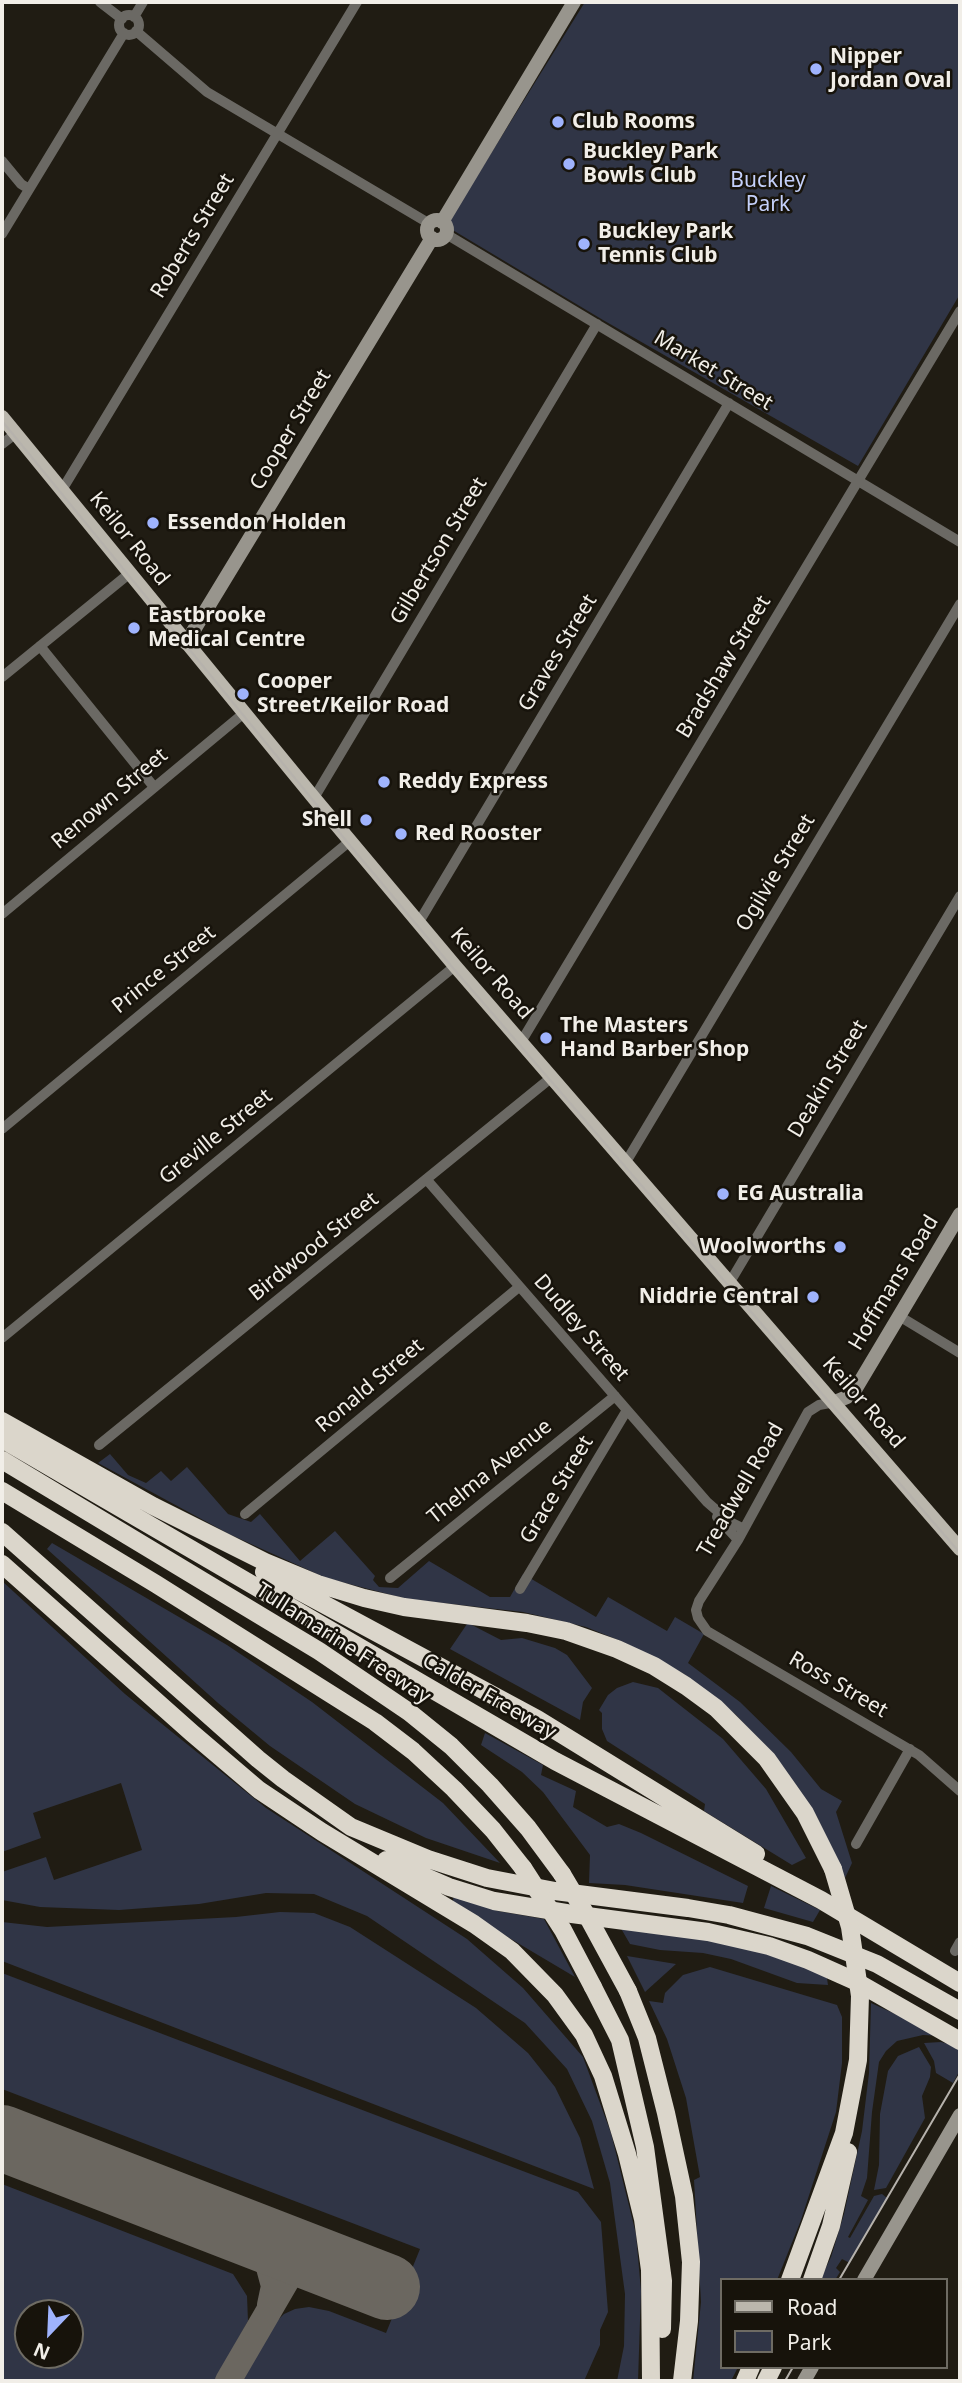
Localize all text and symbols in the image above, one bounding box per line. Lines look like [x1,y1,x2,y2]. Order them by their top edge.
place label: Nipper Jordan Oval [830,44,951,94]
marker: Nipper Jordan Oval [808,61,824,77]
place label: Club Rooms [572,109,695,135]
marker: Club Rooms [550,114,566,130]
place label: Buckley Park Bowls Club [583,139,718,189]
marker: Buckley Park Bowls Club [561,156,577,172]
park label: Buckley Park [730,168,806,218]
street label: Roberts Street [146,169,240,303]
place label: Buckley Park Tennis Club [598,219,733,269]
marker: Buckley Park Tennis Club [576,236,592,252]
street label: Market Street [649,326,777,416]
street label: Cooper Street [245,365,337,495]
street label: Gilbertson Street [385,473,493,629]
street label: Keilor Road [84,487,174,591]
place label: Essendon Holden [167,510,346,536]
marker: Essendon Holden [145,515,161,531]
street label: Graves Street [513,590,603,716]
street label: Bradshaw Street [671,591,777,743]
place label: Eastbrooke Medical Centre [148,603,305,653]
marker: Eastbrooke Medical Centre [126,620,142,636]
place label: Cooper Street/Keilor Road [257,669,449,719]
marker: Cooper Street/Keilor Road [235,686,251,702]
street label: Renown Street [47,743,173,855]
place label: Reddy Express [398,769,548,795]
marker: Reddy Express [376,774,392,790]
place label: Shell [302,807,352,833]
street label: Ogilvie Street [731,810,821,936]
marker: Shell [358,812,374,828]
place label: Red Rooster [415,821,542,847]
marker: Red Rooster [393,826,409,842]
street label: Prince Street [107,921,221,1019]
street label: Keilor Road [444,923,538,1025]
place label: The Masters Hand Barber Shop [560,1013,749,1063]
street label: Deakin Street [783,1016,873,1142]
marker: The Masters Hand Barber Shop [538,1030,554,1046]
street label: Greville Street [155,1084,277,1190]
place label: EG Australia [737,1181,864,1207]
marker: EG Australia [715,1186,731,1202]
street label: Birdwood Street [244,1187,384,1307]
street label: Hoffmans Road [844,1211,944,1355]
place label: Woolworths [700,1234,826,1260]
marker: Woolworths [832,1239,848,1255]
street label: Dudley Street [528,1270,634,1386]
place label: Niddrie Central [639,1284,799,1310]
marker: Niddrie Central [805,1289,821,1305]
street label: Ronald Street [311,1334,429,1438]
street label: Keilor Road [816,1352,910,1454]
street label: Thelma Avenue [423,1414,557,1530]
street label: Treadwell Road [692,1419,790,1561]
street label: Grace Street [515,1432,599,1548]
street label: Tullamarine Freeway [251,1578,435,1710]
street label: Ross Street [784,1647,892,1723]
street label: Calder Freeway [417,1648,561,1746]
legend [720,2278,948,2369]
text: Road [787,2293,837,2321]
north arrow [14,2299,84,2369]
text: Park [787,2328,831,2356]
text: N [29,2337,54,2366]

